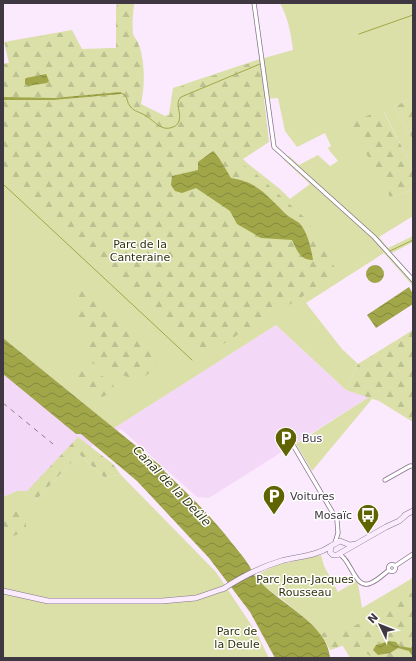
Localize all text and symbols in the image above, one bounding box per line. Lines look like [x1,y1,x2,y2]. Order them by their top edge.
park label: Parc de la Canteraine [110,238,170,264]
parking icon: Bus [273,425,299,458]
place label: Bus [302,432,323,445]
water label: Canal de la Deûle [130,443,214,529]
parking icon: Voitures [261,483,287,516]
place label: Voitures [290,490,335,503]
bus stop icon: Mosaïc [355,502,381,535]
place label: Mosaïc [314,509,352,522]
park label: Parc Jean-Jacques Rousseau [256,573,354,599]
north arrow [360,605,400,645]
text: N [365,611,381,626]
park label: Parc de la Deule [214,625,260,651]

